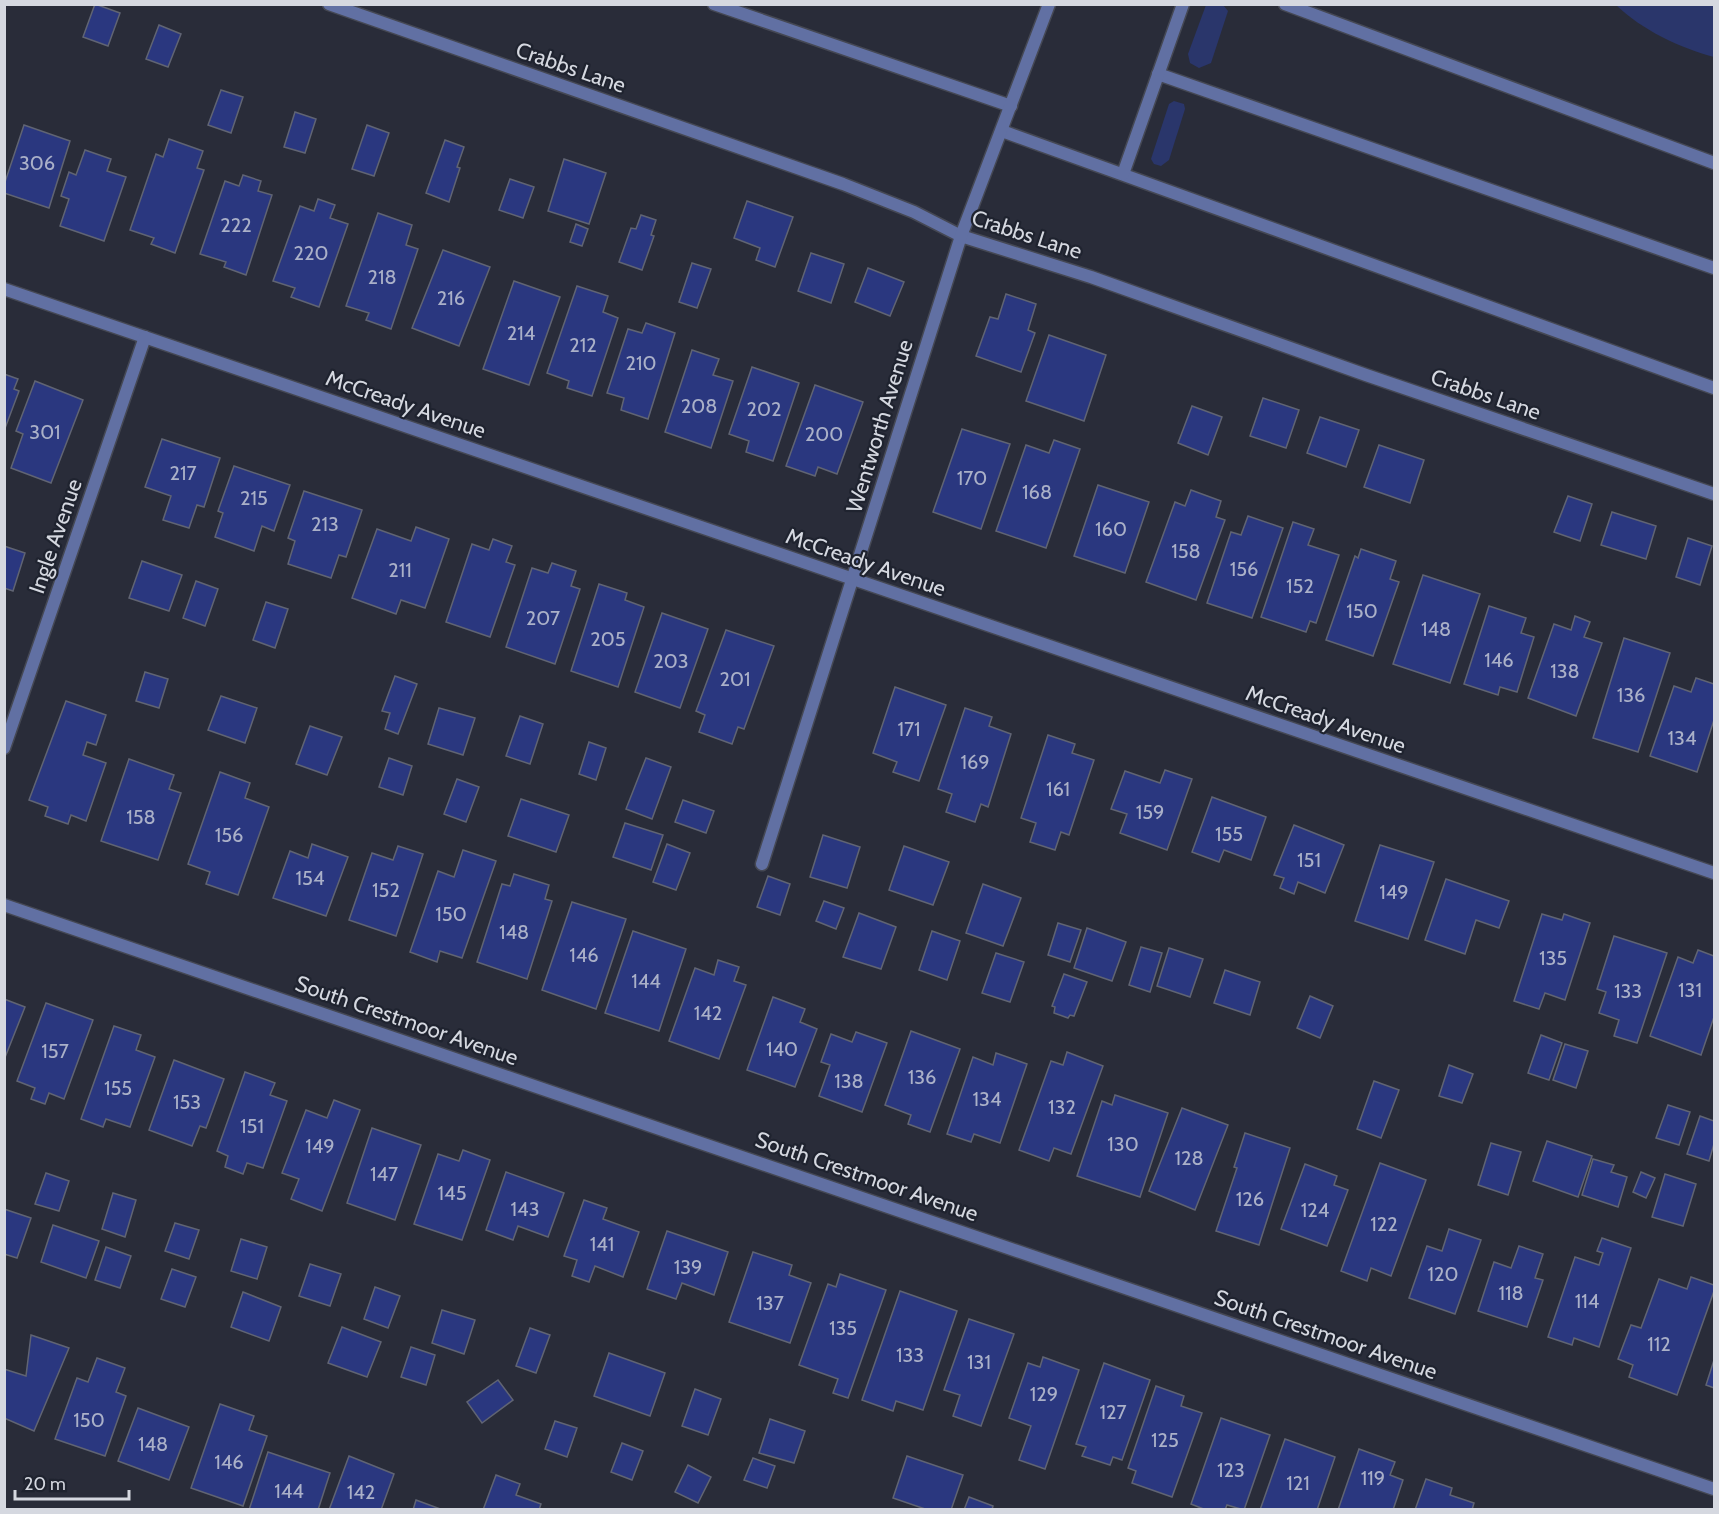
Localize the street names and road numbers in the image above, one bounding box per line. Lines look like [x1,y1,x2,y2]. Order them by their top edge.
street label: Crabbs Lane [512,36,629,99]
street label: Crabbs Lane [968,204,1085,265]
street label: Wentworth Avenue [840,336,919,516]
street label: Crabbs Lane [1427,363,1544,426]
street label: McCready Avenue [322,364,489,444]
street label: Ingle Avenue [23,475,88,597]
street label: McCready Avenue [782,522,949,602]
street label: McCready Avenue [1242,679,1409,759]
street label: South Crestmoor Avenue [292,970,522,1071]
street label: South Crestmoor Avenue [752,1126,982,1227]
street label: South Crestmoor Avenue [1211,1284,1441,1385]

